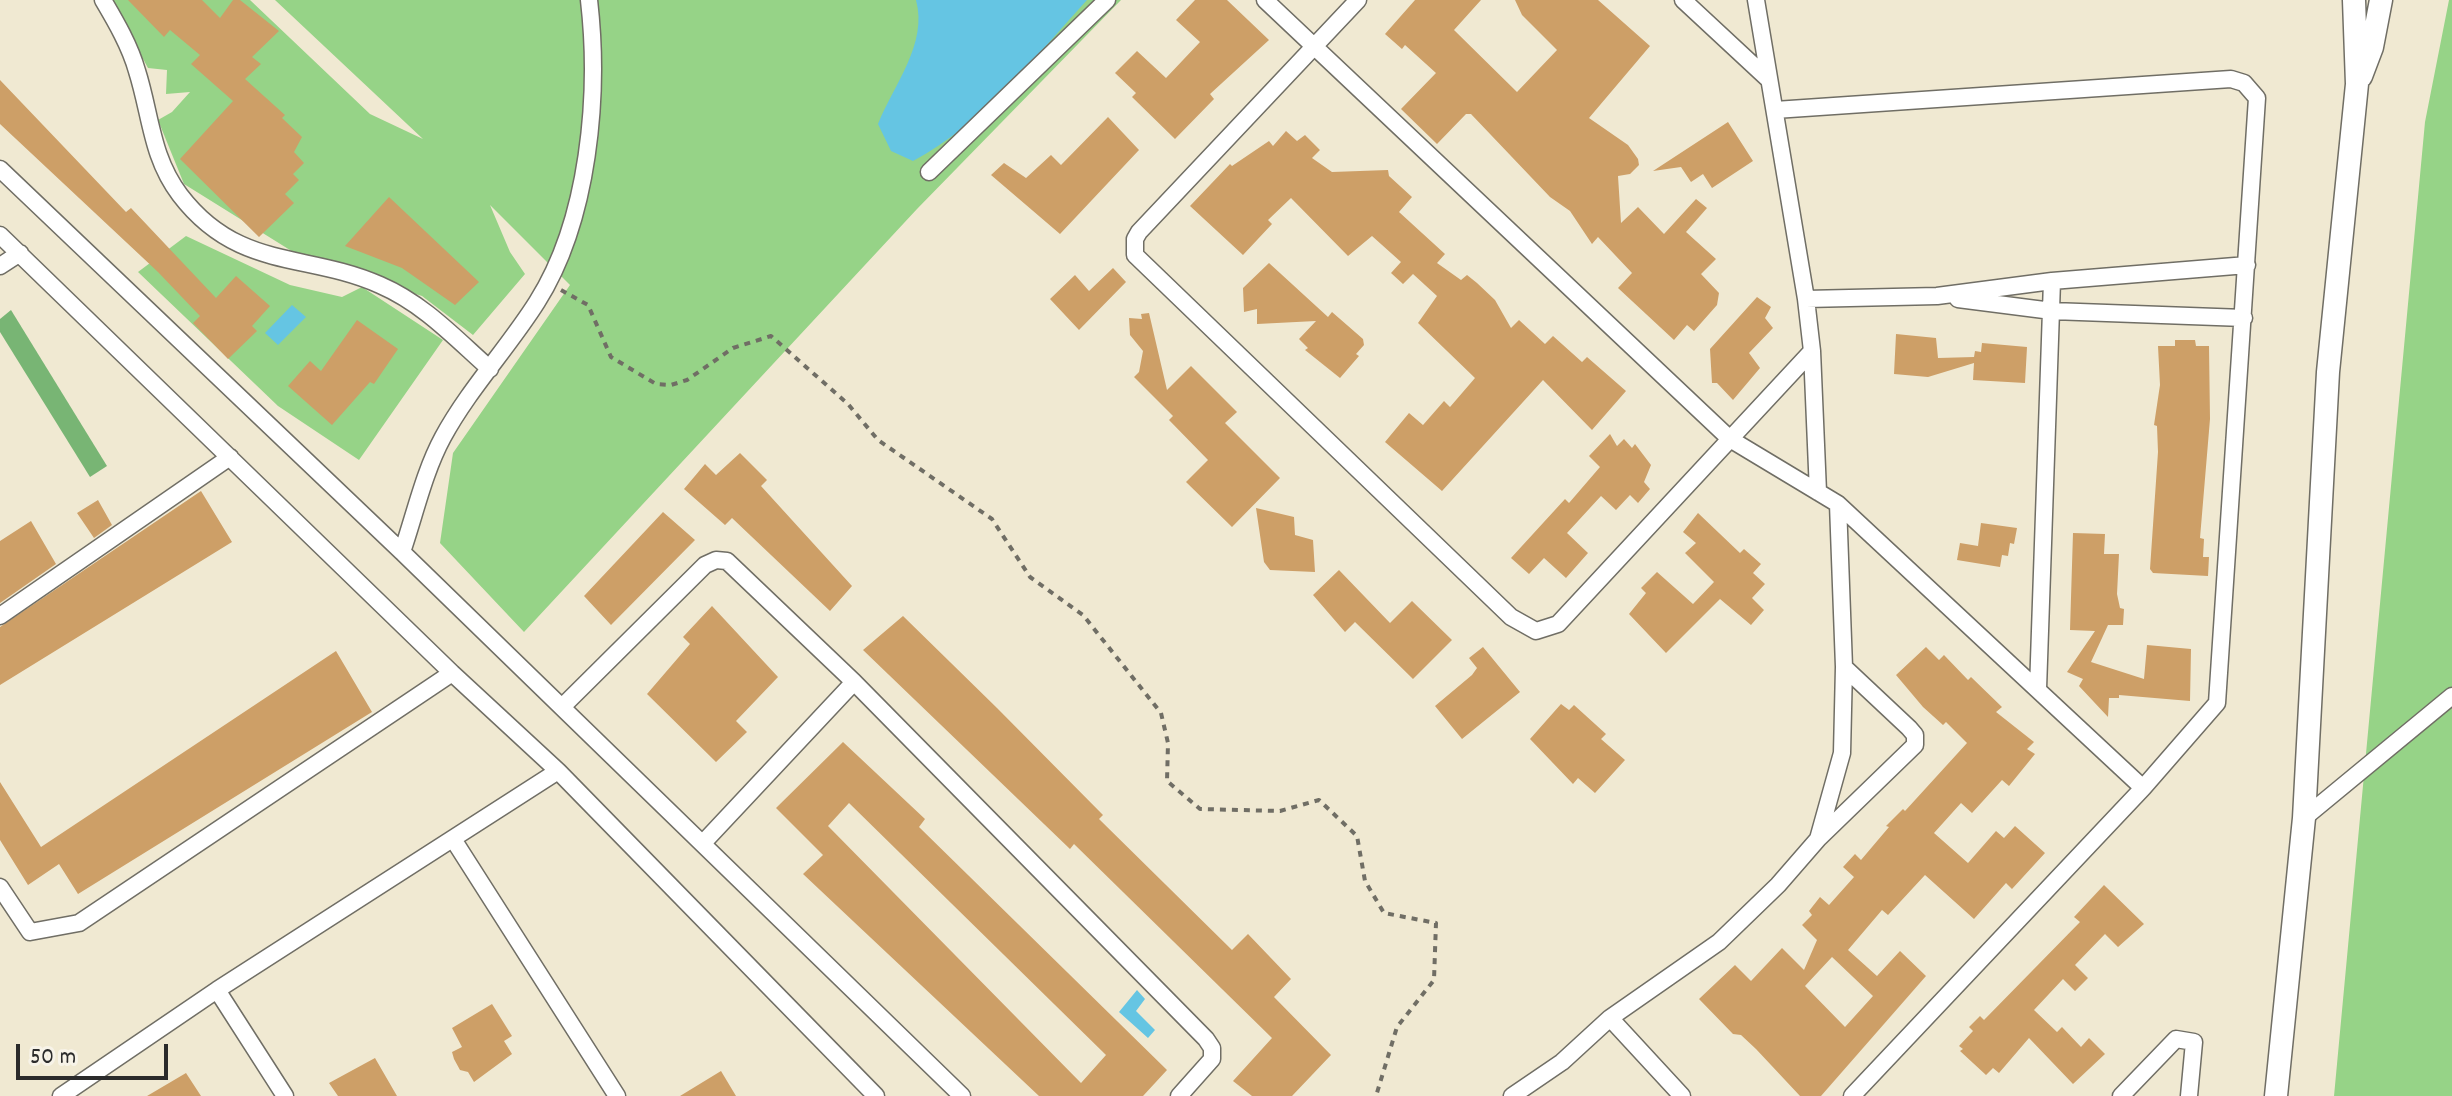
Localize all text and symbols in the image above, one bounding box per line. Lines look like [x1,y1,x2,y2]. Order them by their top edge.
scale bar [20,1028,172,1078]
text: 50 m [30,1041,76,1075]

